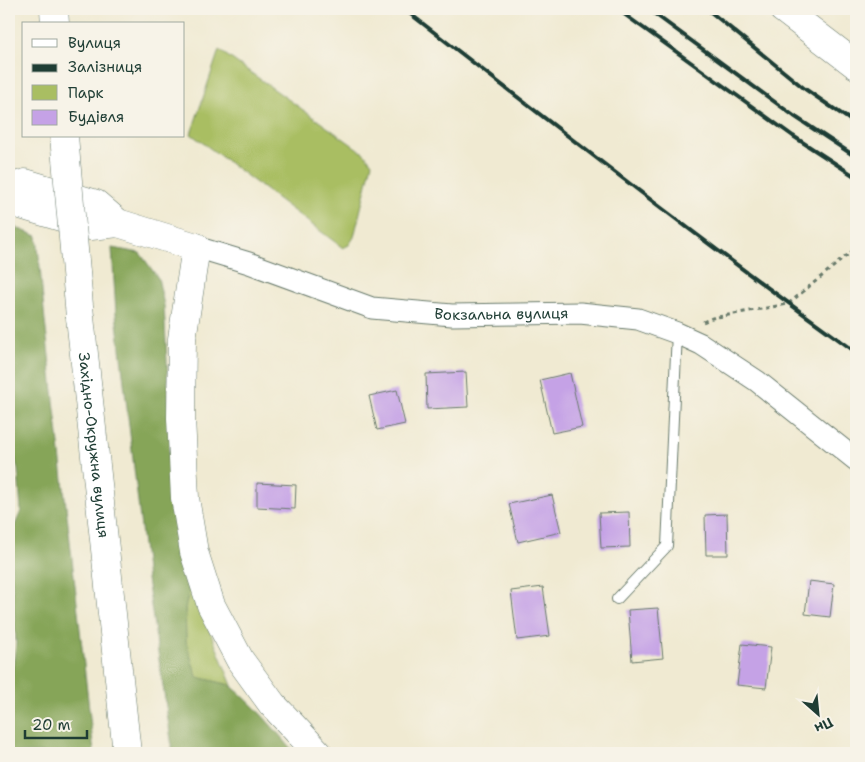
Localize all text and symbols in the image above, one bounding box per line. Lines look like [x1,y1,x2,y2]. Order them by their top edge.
legend [22,22,185,138]
text: Вулиця [68,33,121,53]
text: Залізниця [68,57,142,77]
text: Парк [68,83,104,103]
text: Будівля [68,107,124,127]
street label: Вокзальна вулиця [433,303,569,325]
street label: Західно-Окружна вулиця [74,351,114,539]
north arrow [792,690,842,740]
scale bar [25,707,88,739]
text: Пн [812,713,836,738]
text: 20 m [32,715,71,735]

